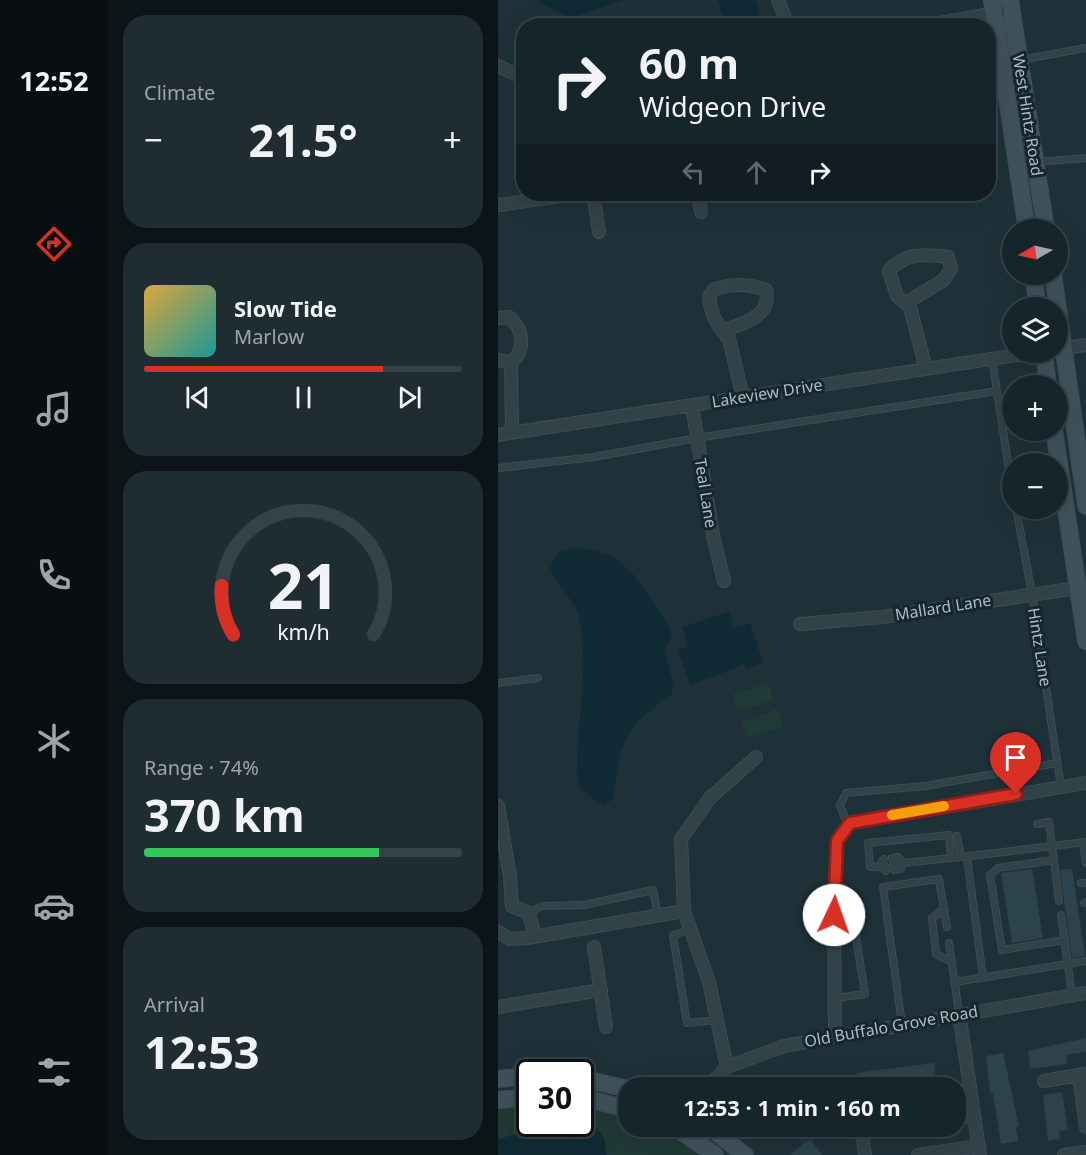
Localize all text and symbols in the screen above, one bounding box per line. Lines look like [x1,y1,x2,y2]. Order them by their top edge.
text: 60 m [639,34,739,91]
icon: right [540,42,618,120]
street label: West Hintz Road [1008,53,1048,177]
text: 12:52 [19,62,89,99]
text: Climate [144,79,215,106]
text: Widgeon Drive [639,88,826,125]
text: 21.5° [249,109,357,170]
text: − [144,117,163,162]
text: + [443,117,462,162]
icon: left [677,156,710,189]
icon: ahead [740,156,773,189]
icon: right [803,156,836,189]
north arrow [1002,219,1068,285]
map controls [1002,219,1068,519]
icon: directions [33,223,75,265]
text: Slow Tide [234,293,337,323]
button: layers [1002,297,1068,363]
text: Marlow [234,323,304,350]
street label: Lakeview Drive [710,373,824,413]
button: + [1002,375,1068,441]
icon: previous [181,381,214,414]
icon: pause [287,381,320,414]
icon: next [393,381,426,414]
icon: music [33,388,75,430]
button: − [1002,453,1068,519]
street label: Teal Lane [690,457,722,529]
text: 21 [267,542,339,627]
icon: phone [33,554,75,596]
street label: Mallard Lane [893,589,993,625]
street label: Hintz Lane [1023,606,1057,688]
text: km/h [277,617,329,646]
icon: climate [33,720,75,762]
pin [990,732,1041,794]
icon: arrive [999,741,1032,774]
text: Range · 74% [144,754,259,781]
text: 370 km [144,784,305,845]
position arrow [802,883,866,947]
icon: car [33,885,75,927]
text: Arrival [144,991,205,1018]
street label: Old Buffalo Grove Road [802,1000,980,1052]
text: 12:53 [144,1021,260,1082]
icon: filters [33,1051,75,1093]
speed limit sign: 30 [516,1059,594,1137]
text: 12:53 · 1 min · 160 m [683,1092,901,1122]

